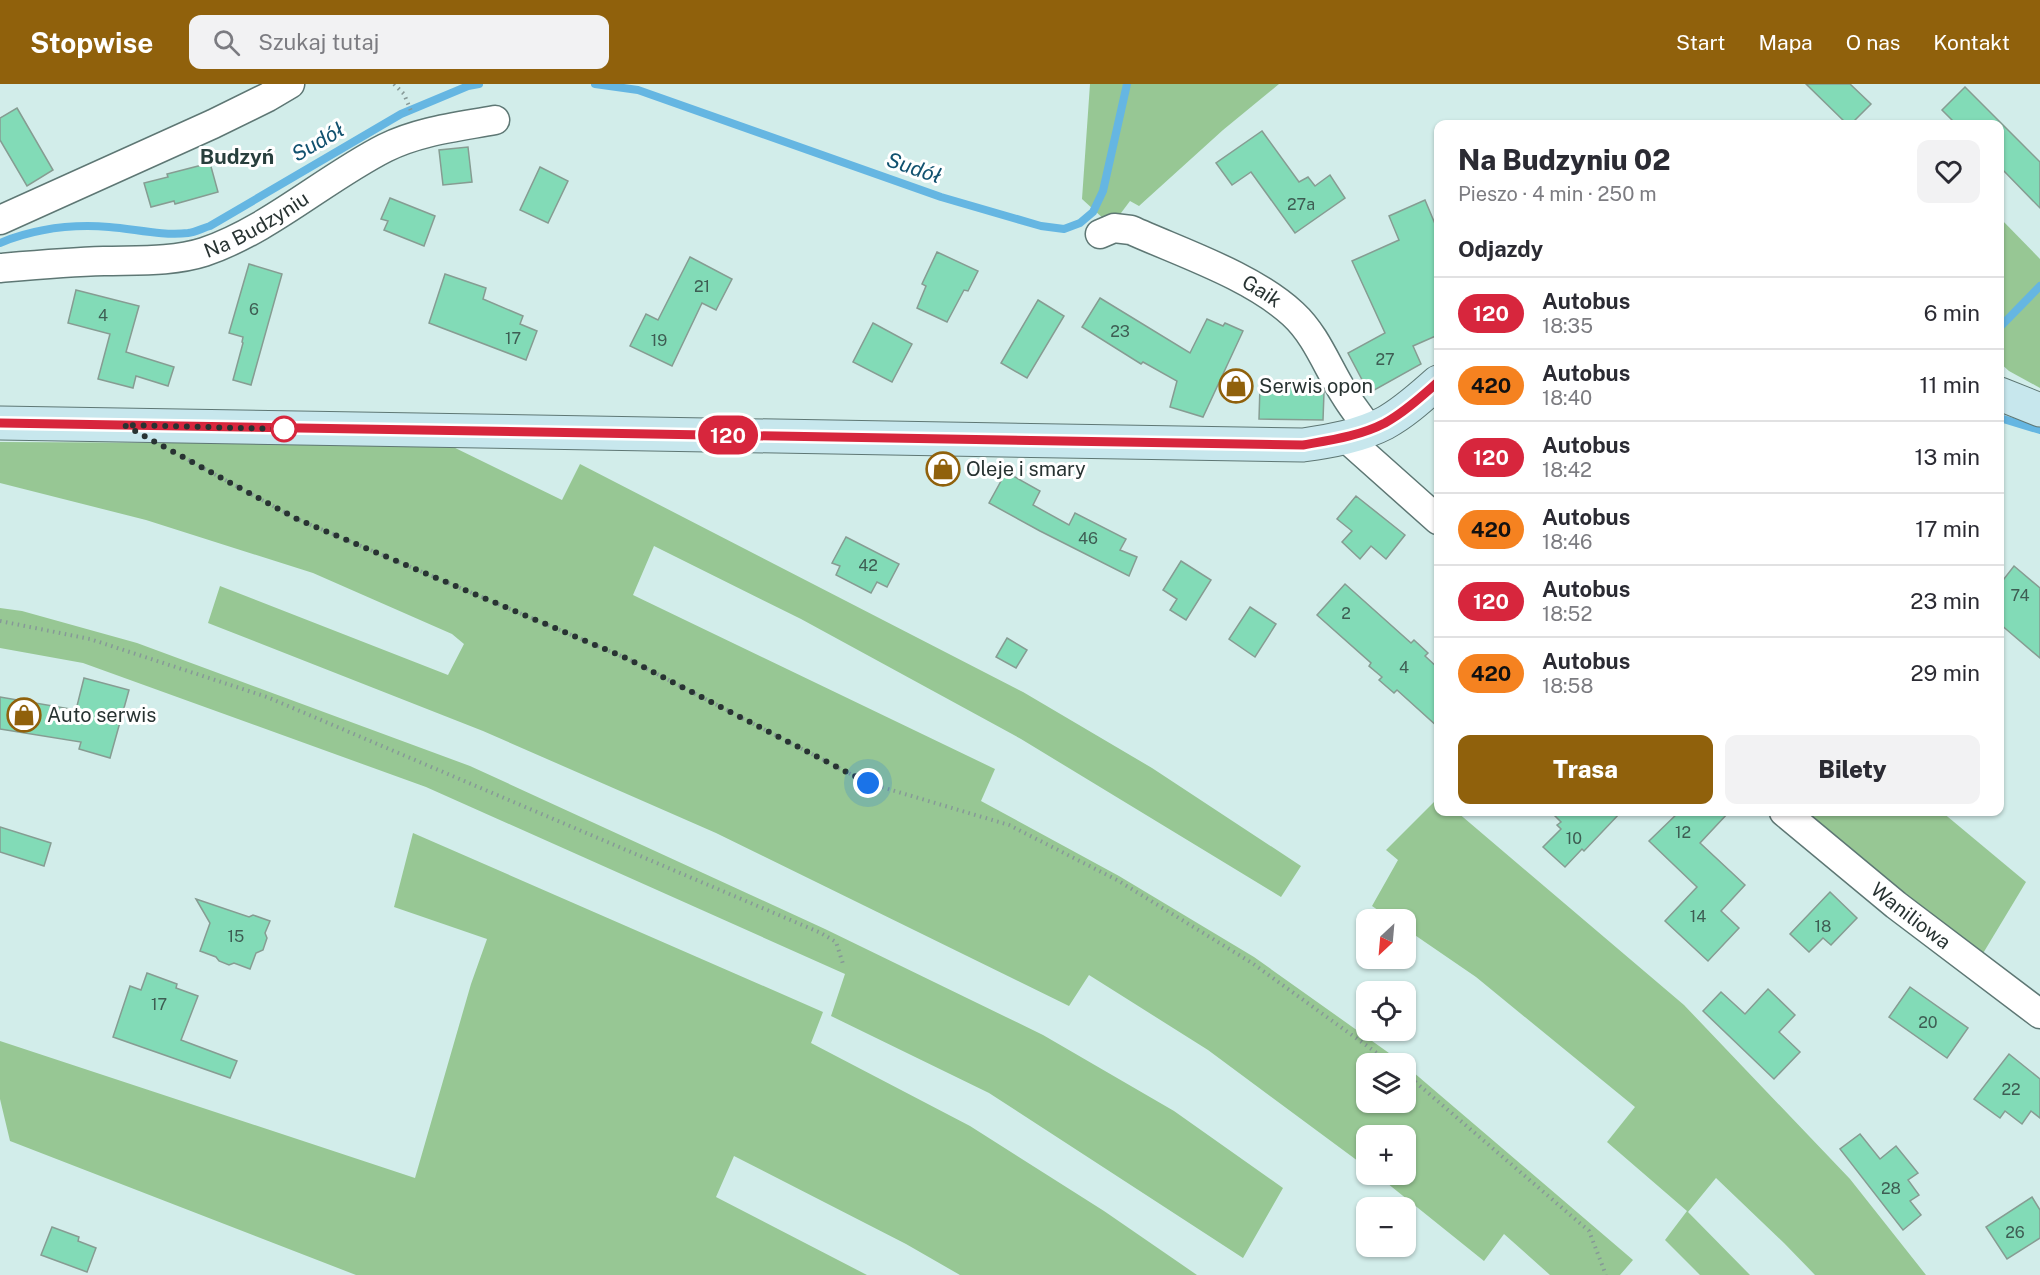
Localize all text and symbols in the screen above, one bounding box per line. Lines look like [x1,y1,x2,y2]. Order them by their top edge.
search box [189,15,609,69]
text: Stopwise [30,26,153,59]
icon: search [210,26,243,59]
text: Szukaj tutaj [258,29,379,55]
text: Start [1676,30,1726,55]
text: Mapa [1759,30,1813,55]
text: O nas [1846,30,1900,55]
text: Kontakt [1933,30,2010,55]
water label: Sudół [287,117,349,167]
button: heart [1917,140,1980,203]
text: Na Budzyniu 02 [1458,143,1670,176]
district label: Budzyń [200,144,274,169]
water label: Sudół [883,146,945,189]
text: Pieszo · 4 min · 250 m [1458,182,1657,206]
street label: Na Budzyniu [201,186,313,263]
house number: 27a [1287,195,1315,214]
text: Odjazdy [1458,236,1543,262]
street label: Gaik [1238,270,1286,312]
house number: 21 [694,277,710,296]
text: Autobus [1542,288,1630,314]
house number: 6 [249,300,259,319]
text: 6 min [1924,300,1980,326]
text: 120 [1473,301,1509,326]
house number: 4 [98,306,108,325]
text: 18:35 [1542,314,1593,338]
house number: 23 [1110,322,1130,341]
house number: 17 [505,329,521,348]
house number: 19 [651,331,667,350]
house number: 27 [1375,350,1395,369]
text: Autobus [1542,360,1630,386]
shop icon: Serwis opon [1218,368,1254,404]
text: 11 min [1919,372,1980,398]
text: 420 [1471,373,1511,398]
place label: Serwis opon [1259,374,1373,398]
text: 18:40 [1542,386,1592,410]
unlabelled marker [271,416,297,442]
line badge: 120 [694,416,762,454]
text: 120 [710,423,746,448]
text: Autobus [1542,432,1630,458]
text: 13 min [1915,444,1980,470]
text: 120 [1473,445,1509,470]
shop icon: Oleje i smary [925,451,961,487]
place label: Oleje i smary [966,457,1086,481]
text: 18:42 [1542,458,1592,482]
text: Autobus [1542,504,1630,530]
text: 17 min [1915,516,1980,542]
text: 420 [1471,517,1511,542]
house number: 46 [1078,529,1098,548]
text: 18:46 [1542,530,1593,554]
house number: 42 [858,556,878,575]
text: Autobus [1542,576,1630,602]
house number: 74 [2010,586,2030,605]
text: 23 min [1910,588,1980,614]
text: 120 [1473,589,1509,614]
text: 18:52 [1542,602,1592,626]
house number: 2 [1341,604,1351,623]
text: Autobus [1542,648,1630,674]
house number: 4 [1399,658,1409,677]
text: 29 min [1910,660,1980,686]
text: 420 [1471,661,1511,686]
text: 18:58 [1542,674,1593,698]
shop icon: Auto serwis [6,697,42,733]
place label: Auto serwis [47,703,156,727]
button: Trasa [1458,735,1713,804]
button: Bilety [1725,735,1980,804]
your location [853,768,883,798]
house number: 12 [1675,823,1691,842]
house number: 10 [1566,829,1582,848]
street label: Waniliowa [1866,877,1956,954]
house number: 14 [1690,907,1706,926]
north arrow [1356,909,1416,969]
map controls [1356,909,1416,1257]
house number: 18 [1815,917,1831,936]
house number: 15 [228,927,244,946]
button: locate [1356,981,1416,1041]
house number: 17 [151,995,167,1014]
house number: 20 [1918,1013,1938,1032]
button: layers [1356,1053,1416,1113]
house number: 22 [2001,1080,2021,1099]
button: + [1356,1125,1416,1185]
house number: 28 [1881,1179,1901,1198]
button: − [1356,1197,1416,1257]
house number: 26 [2005,1223,2025,1242]

